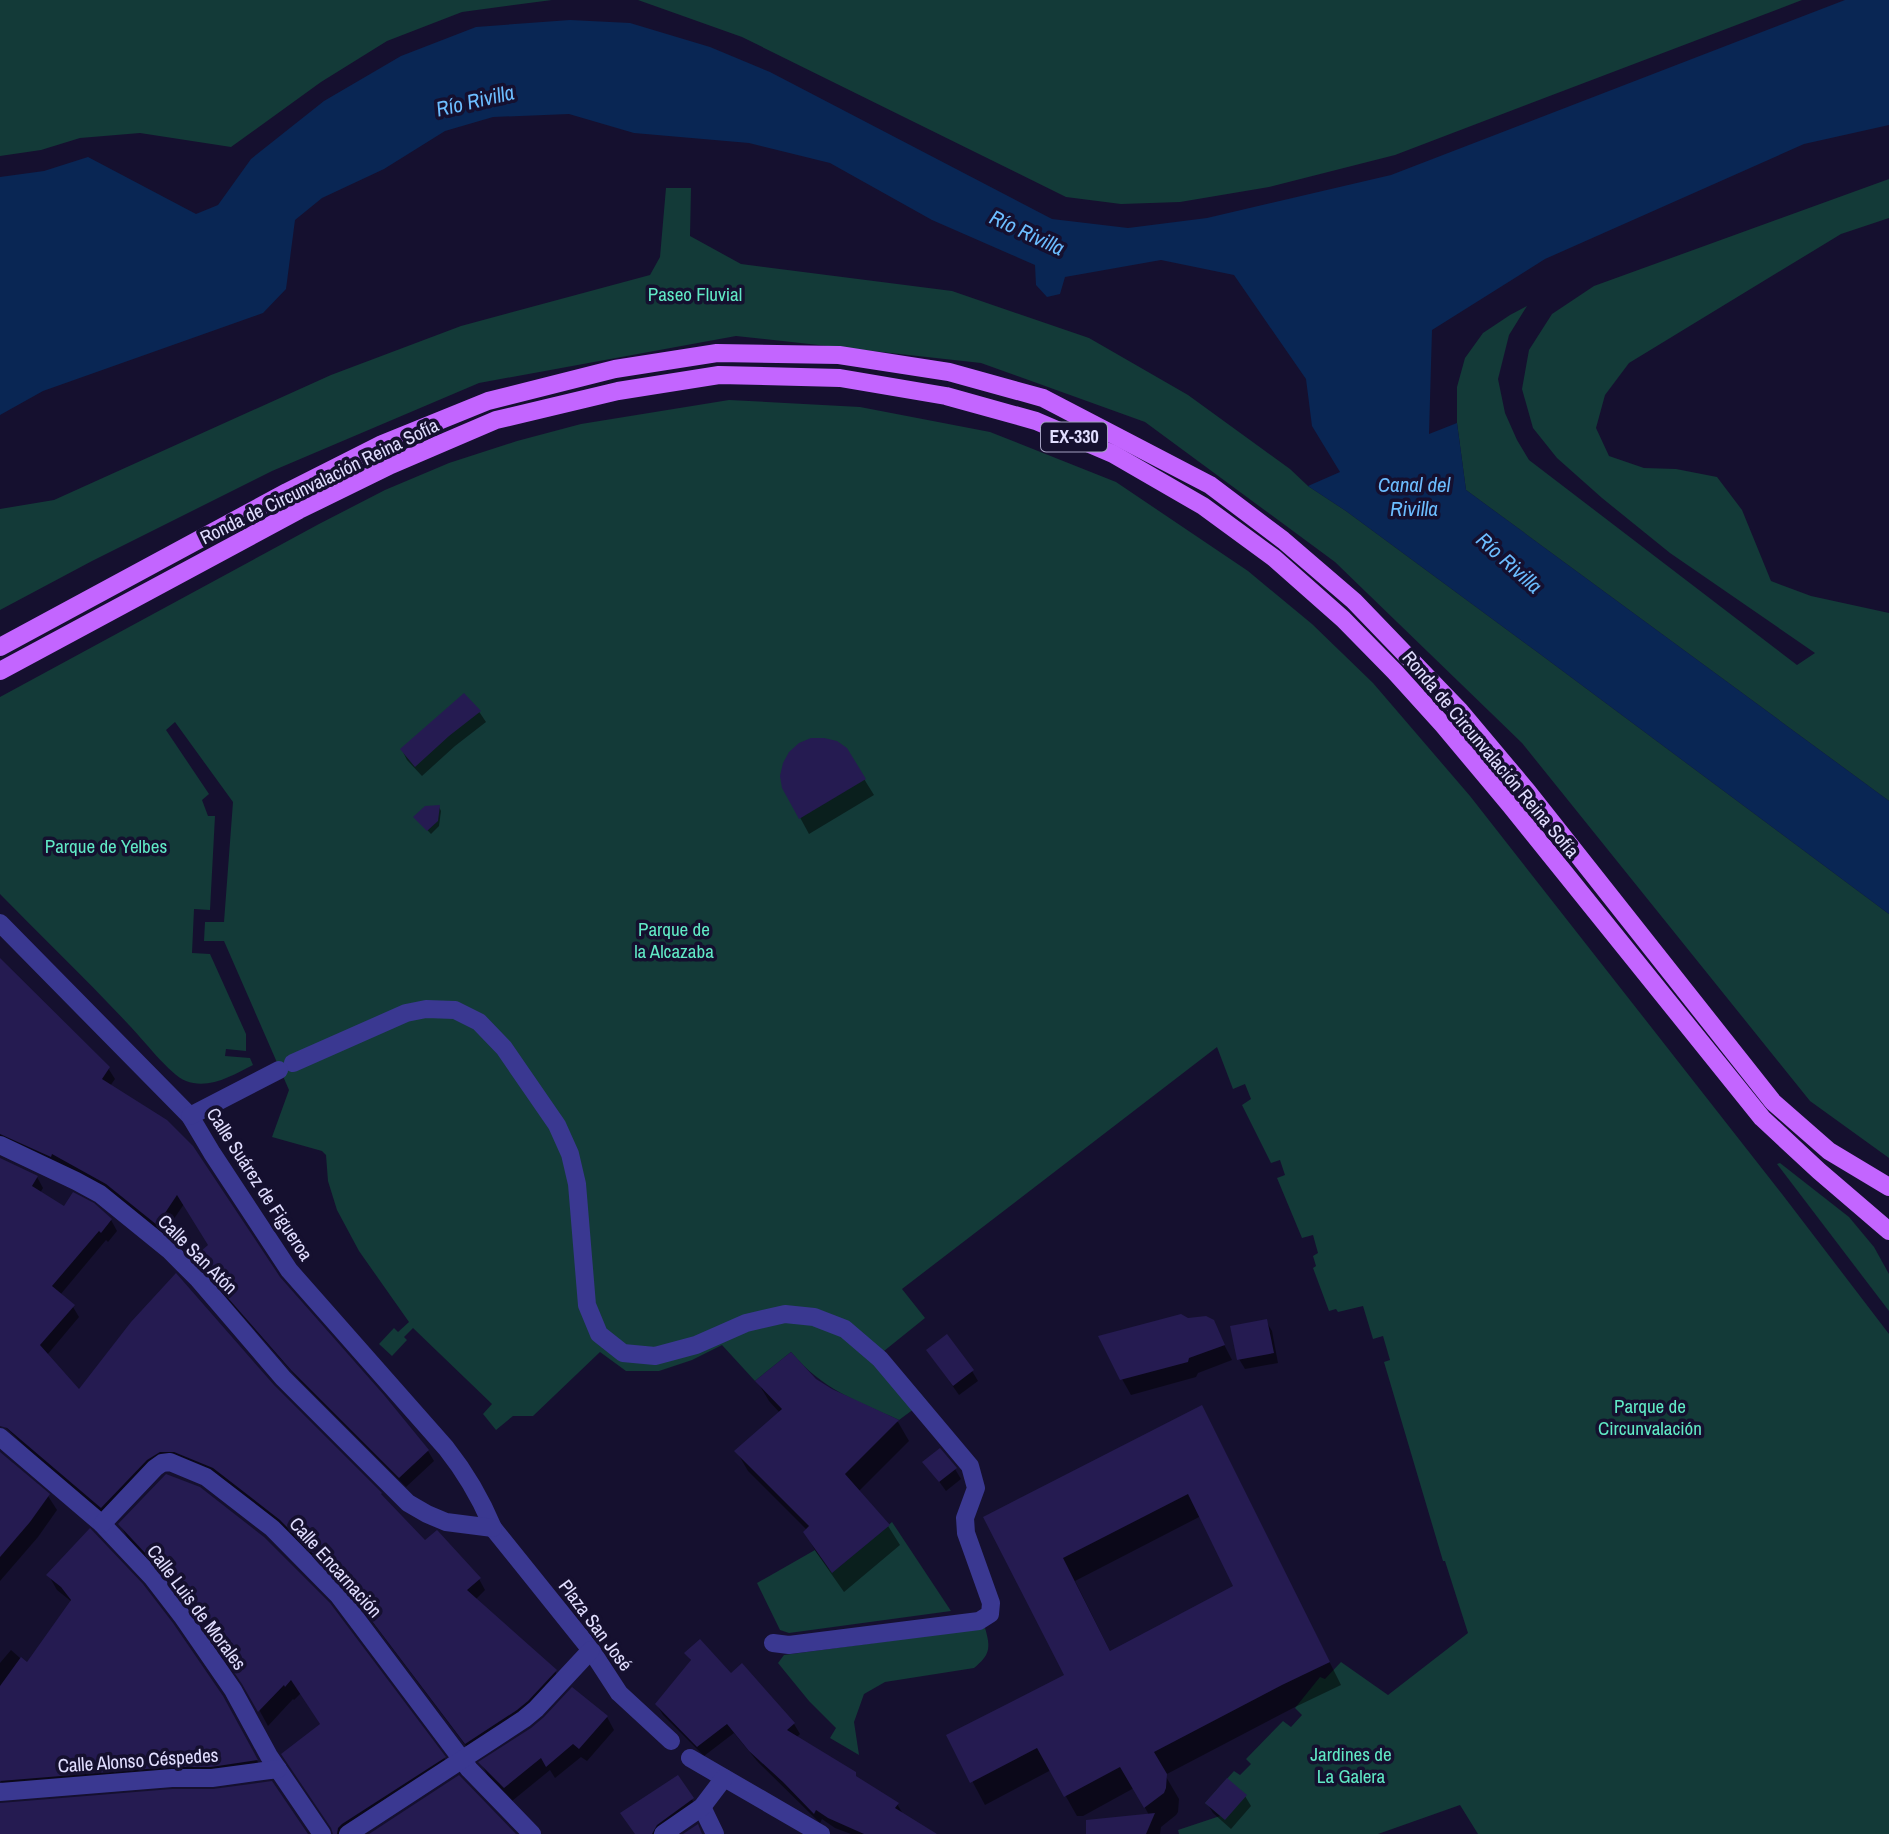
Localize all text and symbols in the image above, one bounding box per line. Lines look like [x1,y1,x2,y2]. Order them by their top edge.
water label: Río Rivilla [433,77,517,124]
water label: Río Rivilla [985,203,1069,262]
park label: Paseo Fluvial [648,281,742,307]
street label: Ronda de Circunvalación Reina Sofía [195,412,443,550]
road number: EX-330 [1041,422,1107,452]
water label: Canal del Rivilla [1378,470,1452,523]
water label: Río Rivilla [1470,525,1549,600]
street label: Ronda de Circunvalación Reina Sofía [1397,645,1586,863]
park label: Parque de Yelbes [45,833,167,859]
park label: Parque de la Alcazaba [634,916,714,964]
street label: Calle Suárez de Figueroa [201,1102,319,1266]
street label: Calle San Atón [152,1208,244,1300]
park label: Parque de Circunvalación [1598,1393,1702,1441]
street label: Calle Encarnación [284,1511,388,1623]
street label: Calle Luis de Morales [141,1539,253,1675]
street label: Plaza San José [553,1574,639,1676]
street label: Calle Alonso Céspedes [57,1741,219,1779]
park label: Jardines de La Galera [1310,1741,1392,1789]

